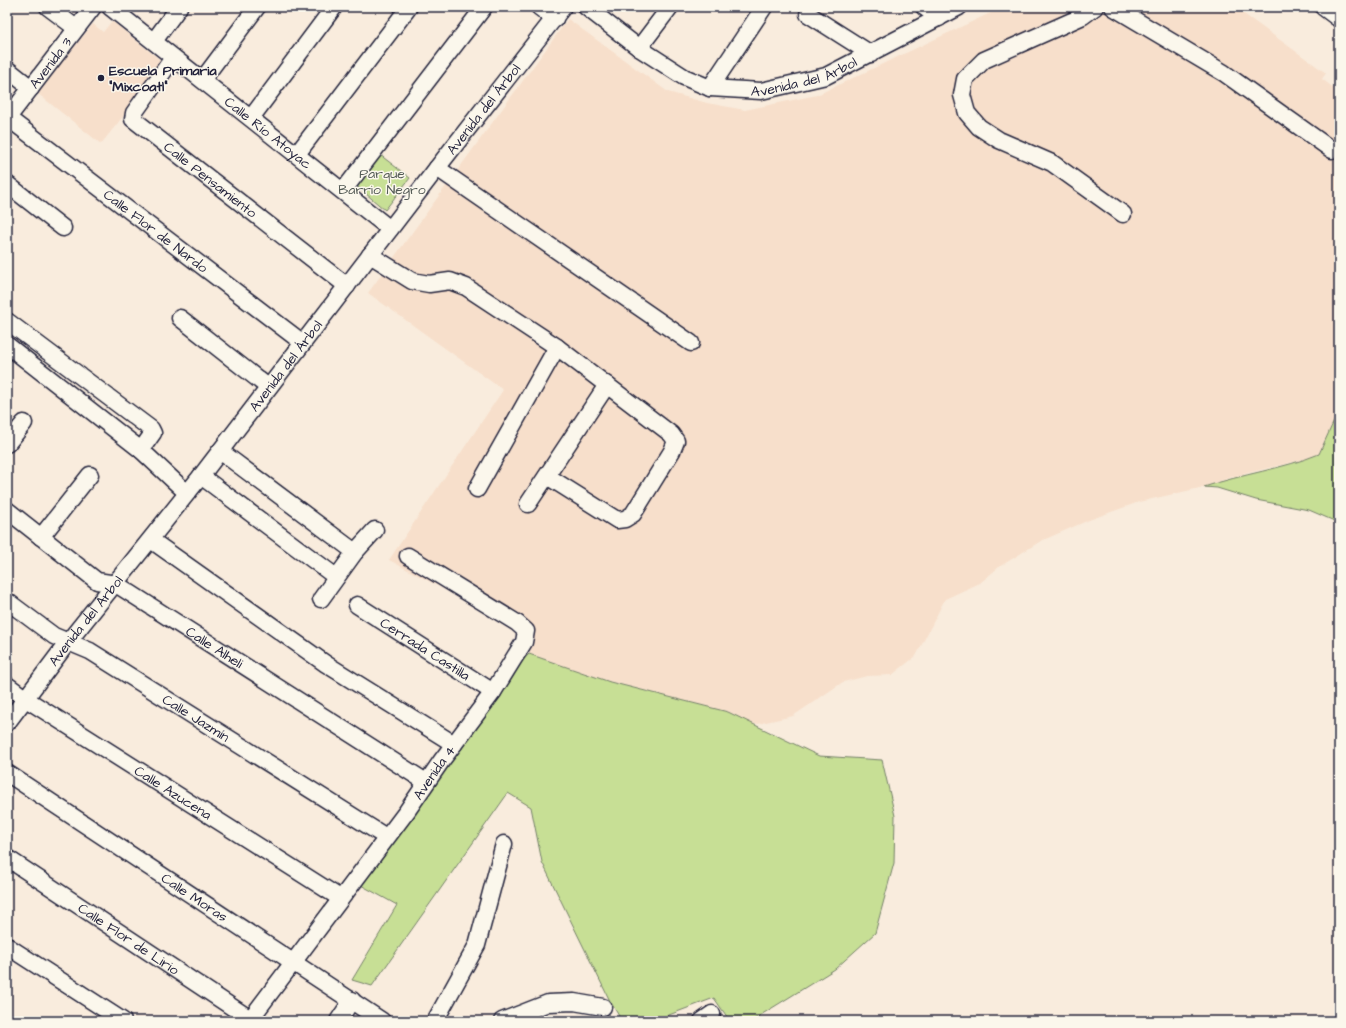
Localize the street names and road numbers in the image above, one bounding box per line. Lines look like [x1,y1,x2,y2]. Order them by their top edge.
street label: Avenida 3 [25,33,77,93]
street label: Avenida del Árbol [750,53,861,102]
street label: Avenida del Árbol [442,60,526,159]
street label: Calle Río Atoyac [220,92,316,174]
street label: Calle Pensamiento [159,138,261,223]
street label: Calle Flor de Nardo [99,185,212,278]
street label: Avenida del Árbol [245,317,328,416]
street label: Avenida del Árbol [44,572,128,671]
street label: Cerrada Castilla [376,613,474,686]
street label: Calle Alheli [182,622,247,674]
street label: Calle Jazmín [158,690,233,747]
street label: Avenida 4 [409,741,461,804]
street label: Calle Azucena [130,761,215,825]
street label: Calle Moras [157,869,231,927]
street label: Calle Flor de Lirio [74,899,183,980]

